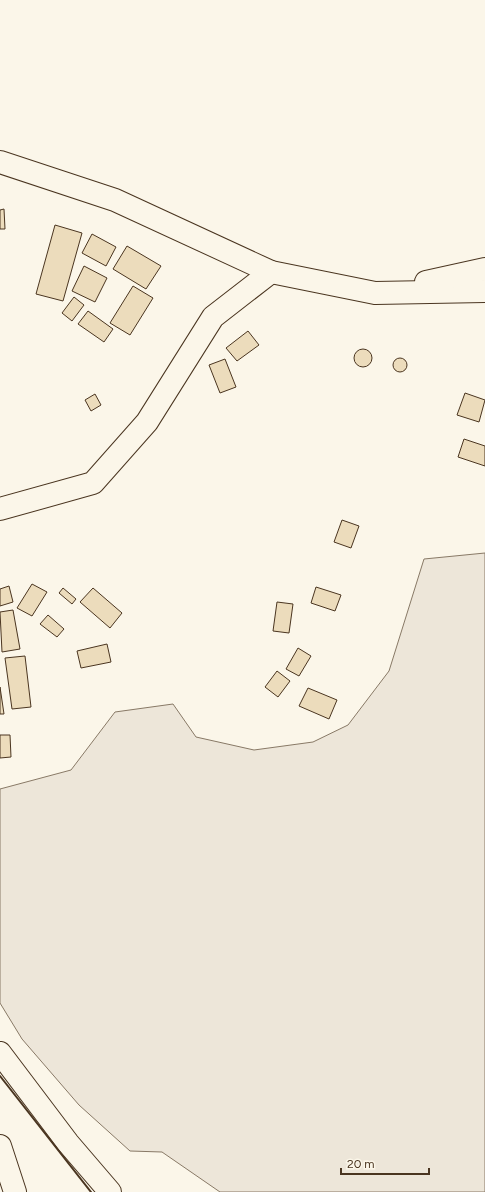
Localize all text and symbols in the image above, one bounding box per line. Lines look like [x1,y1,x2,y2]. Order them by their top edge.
scale bar [341,1150,429,1176]
text: 20 m [347,1157,375,1171]

